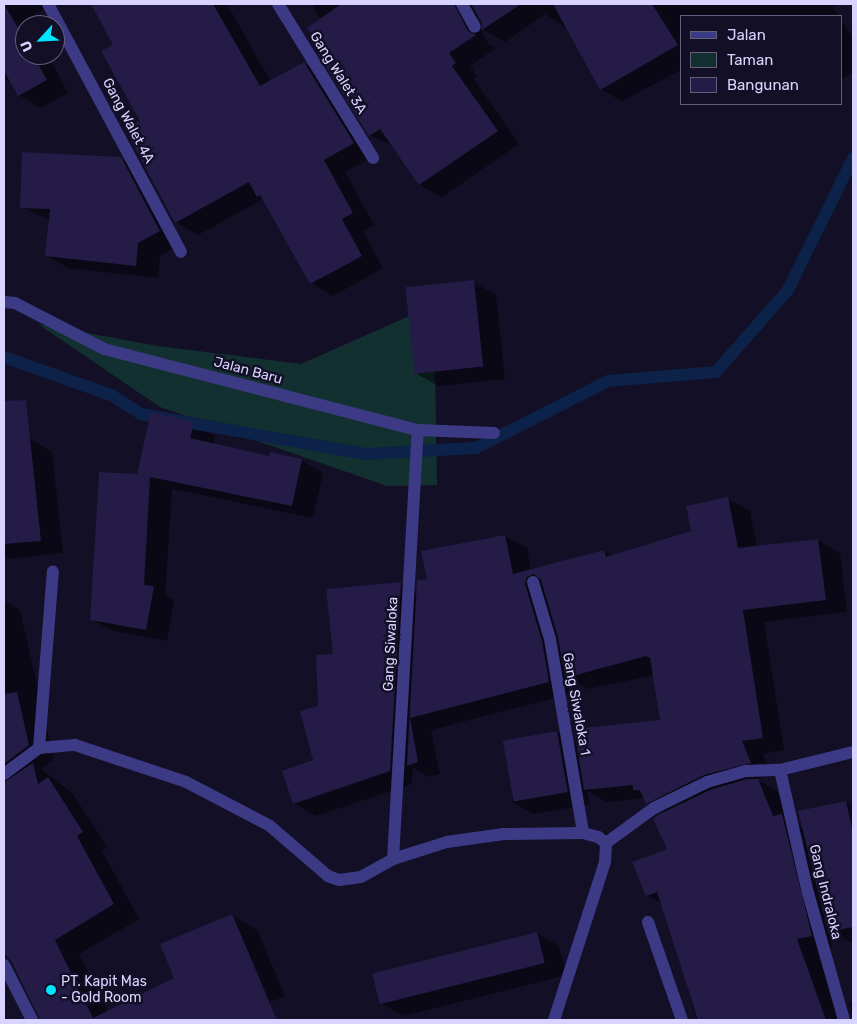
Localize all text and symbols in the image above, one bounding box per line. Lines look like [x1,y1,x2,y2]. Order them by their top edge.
north arrow [15,15,65,65]
legend [680,15,842,105]
text: Jalan [727,26,766,44]
street label: Gang Walet 3A [306,29,370,117]
text: U [17,38,37,54]
text: Taman [727,51,773,69]
street label: Gang Walet 4A [98,75,158,167]
text: Bangunan [727,76,799,94]
street label: Jalan Baru [212,354,284,388]
street label: Gang Siwaloka [380,596,402,692]
street label: Gang Siwaloka 1 [559,651,593,757]
street label: Gang Indraloka [805,843,845,941]
place label: PT. Kapit Mas - Gold Room [61,974,147,1006]
marker: PT. Kapit Mas - Gold Room [45,984,57,996]

